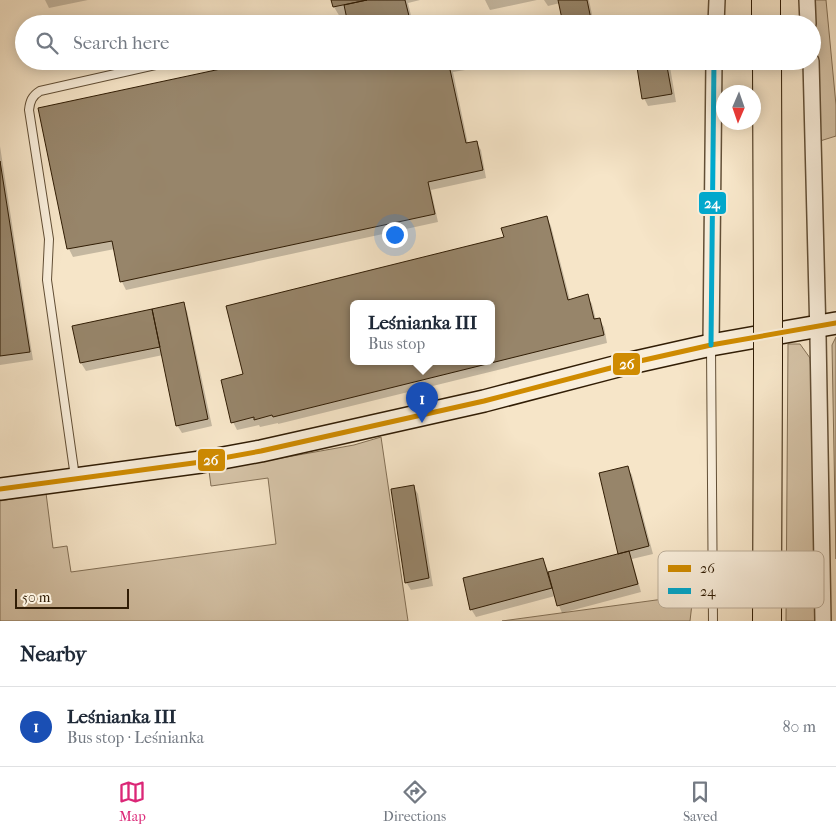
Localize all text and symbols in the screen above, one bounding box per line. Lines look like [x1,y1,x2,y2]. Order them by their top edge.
search box [15,15,821,70]
icon: search [33,29,61,57]
text: Search here [73,32,169,54]
north arrow [716,85,761,130]
line badge: 24 [698,191,727,215]
text: 24 [704,195,720,212]
your location [382,222,408,248]
popup [350,300,495,365]
text: Leśnianka III [368,312,477,334]
text: Bus stop [368,334,425,353]
line badge: 26 [612,352,641,376]
text: 26 [620,356,635,373]
pin: 1 [406,382,438,423]
line badge: 26 [197,448,226,472]
text: 26 [204,452,219,469]
legend [658,551,824,608]
text: 26 [700,560,715,577]
text: 24 [700,583,716,600]
scale bar [15,586,129,609]
text: 50 m [22,589,50,606]
text: Nearby [20,642,86,666]
text: Leśnianka III [67,706,176,728]
text: 1 [33,717,39,736]
text: 80 m [782,717,816,736]
text: Bus stop · Leśnianka [67,728,204,747]
tab: Map [118,778,146,825]
tab: Directions [383,778,446,825]
tab: Saved [683,778,718,825]

